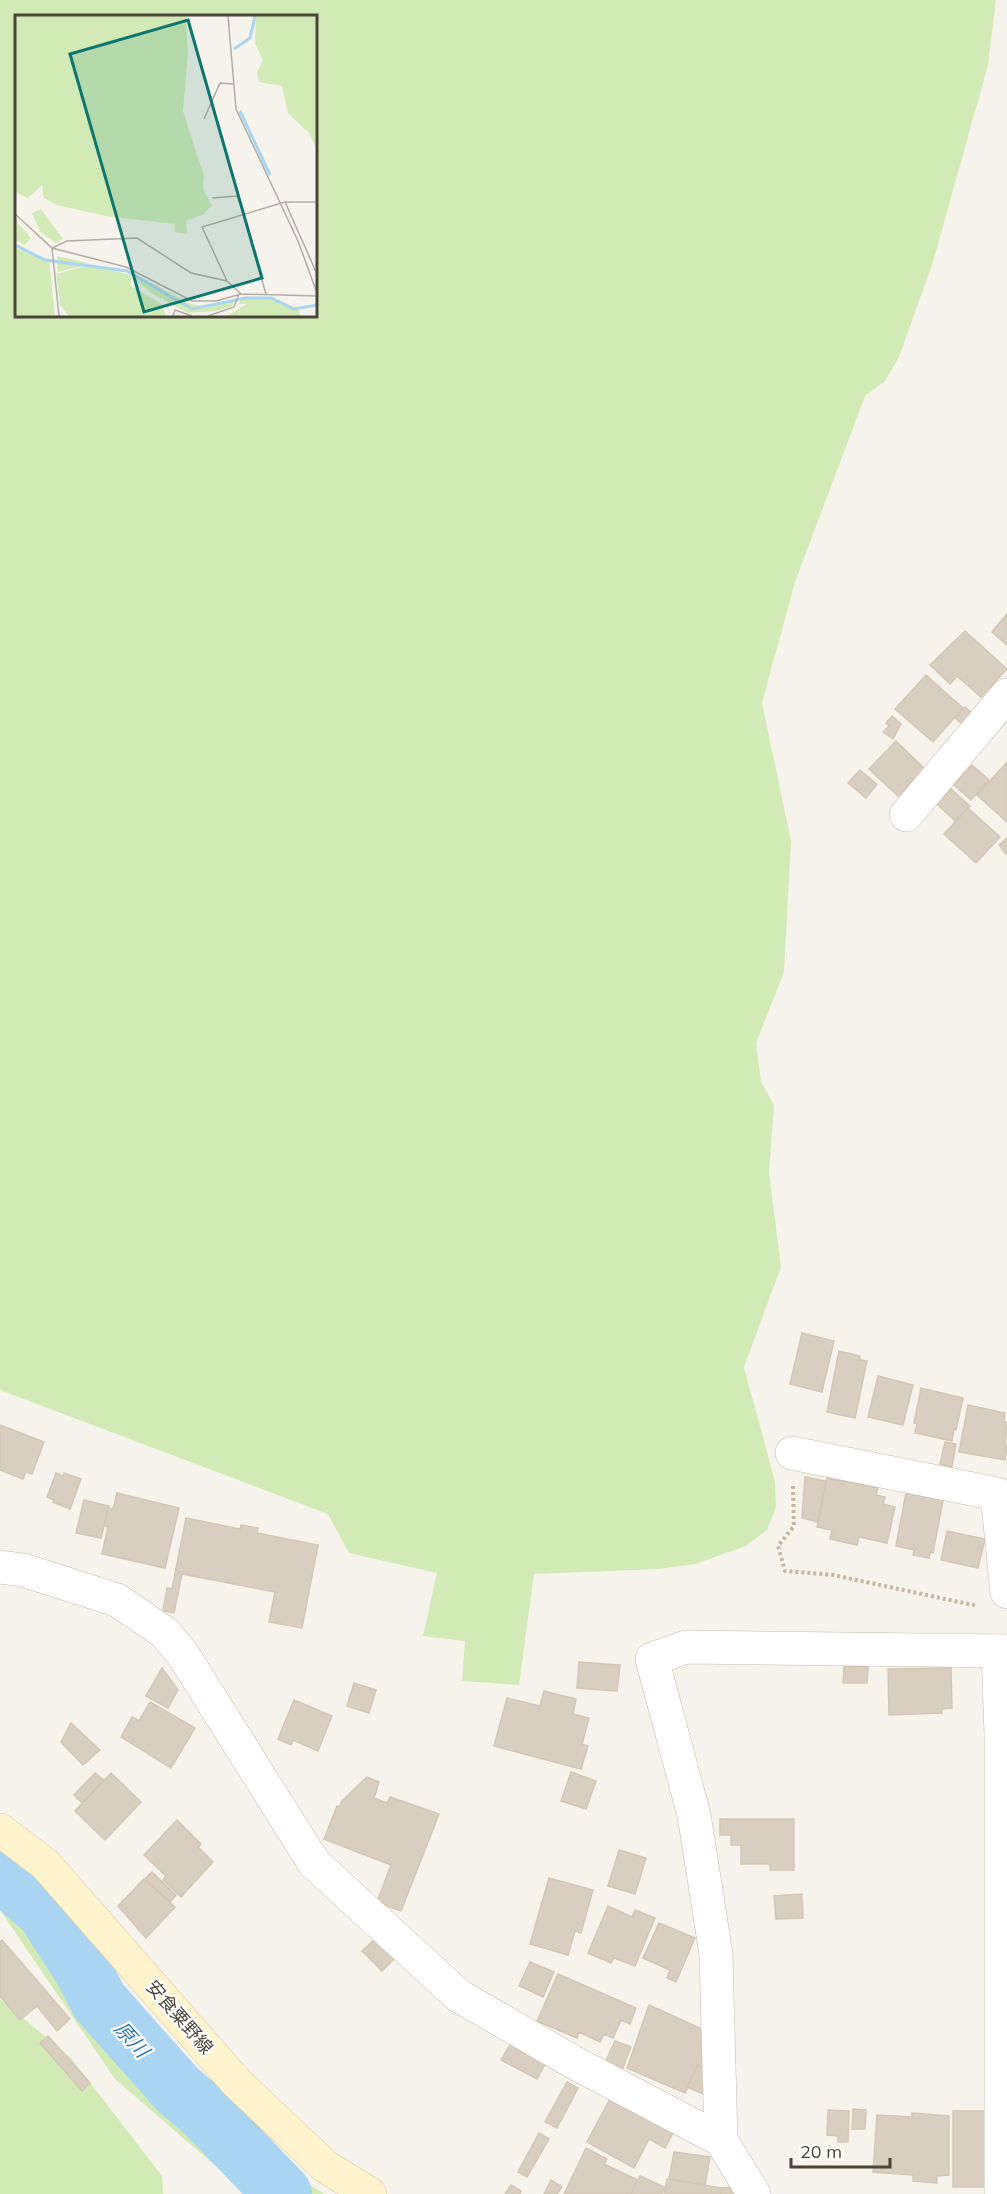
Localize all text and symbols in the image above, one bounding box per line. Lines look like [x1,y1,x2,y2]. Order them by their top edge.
inset map [15,15,316,316]
street label: 安食粟野線 [142,1975,218,2059]
water label: 原川 [109,2016,156,2064]
scale bar [791,2131,890,2169]
text: 20 m [800,2140,842,2163]

